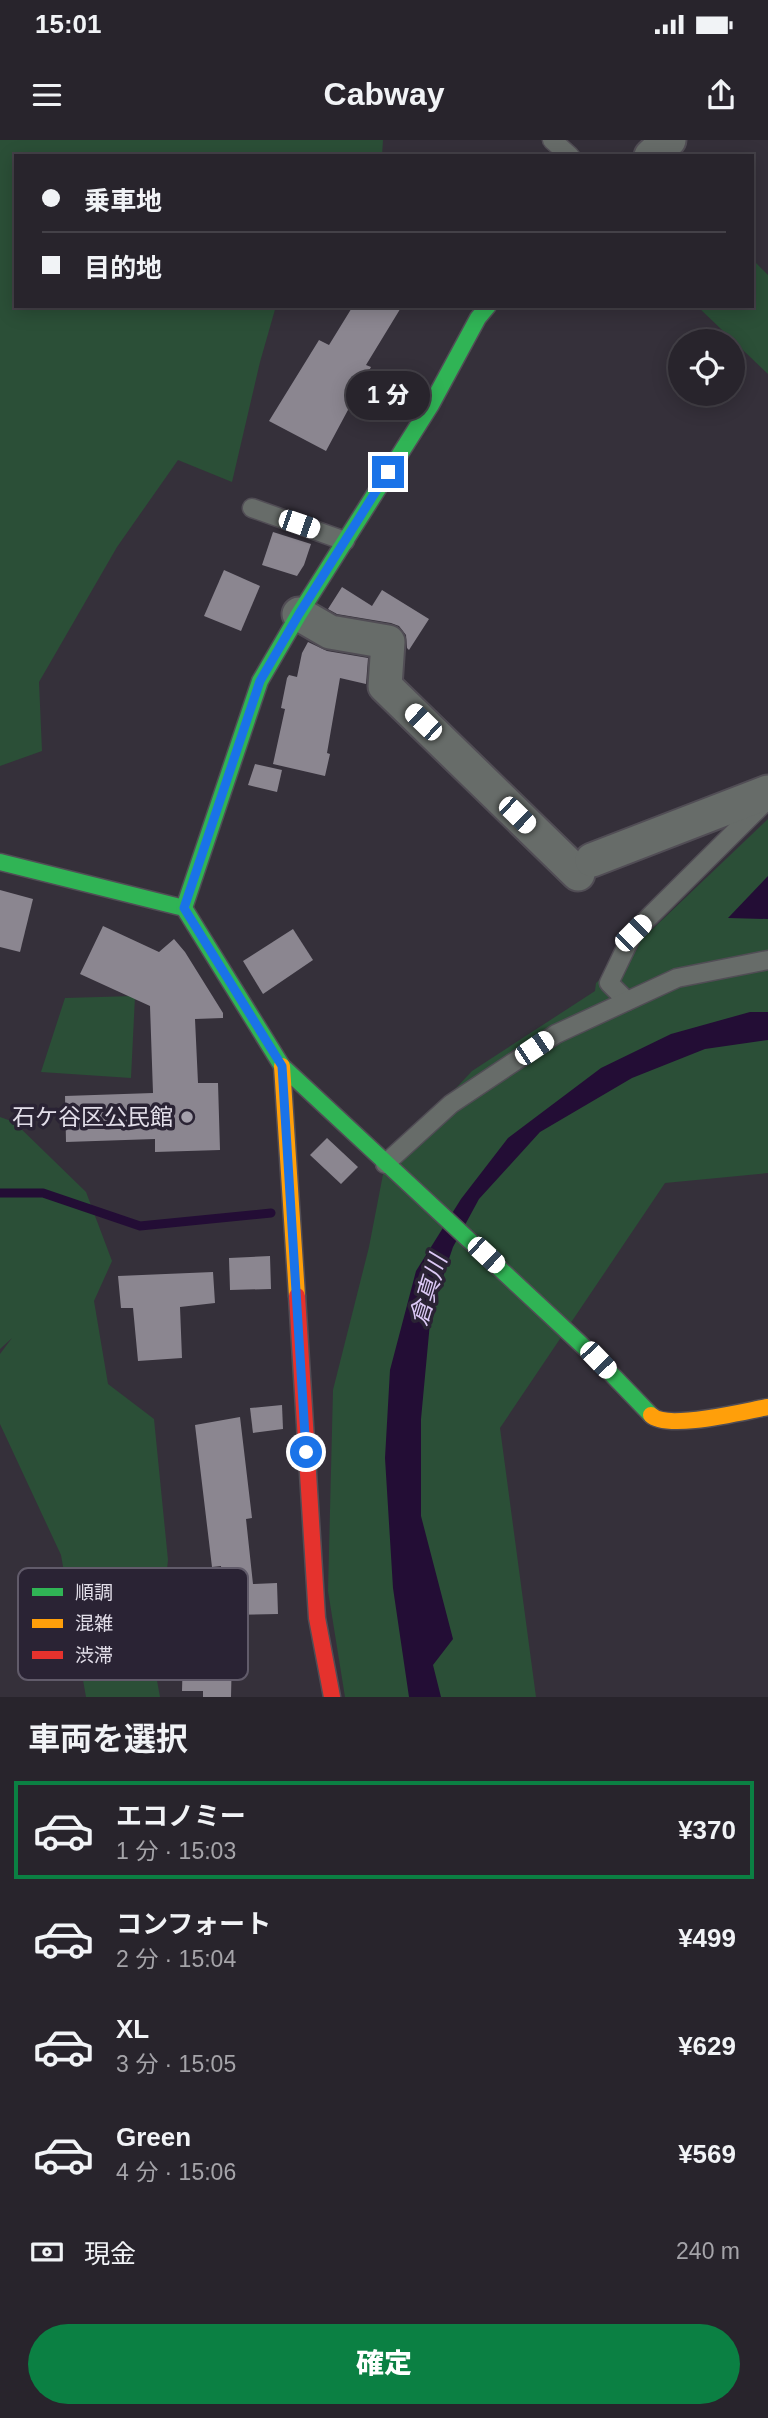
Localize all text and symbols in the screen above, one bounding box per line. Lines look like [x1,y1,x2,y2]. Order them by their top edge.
text: 15:01 [35,9,102,39]
icon: menu [28,76,66,114]
text: Cabway [324,76,444,112]
icon: share [702,76,740,114]
text: 乗車地 [84,186,162,216]
text: 目的地 [84,253,162,283]
map controls [668,329,745,406]
button: locate [668,329,745,406]
callout: 1 分 [346,370,430,420]
text: 1 分 [367,382,409,408]
route end [372,456,404,488]
car [276,507,323,541]
car [401,700,446,744]
car [495,793,540,837]
car [611,911,656,955]
car [511,1028,558,1068]
place label: 石ケ谷区公民館 [12,1104,173,1130]
marker: 石ケ谷区公民館 [179,1109,195,1125]
car [464,1233,509,1277]
water label: 倉真川 [405,1249,452,1328]
car [576,1338,621,1382]
route start [290,1436,322,1468]
legend [18,1568,248,1680]
text: 順調 [75,1582,113,1603]
text: 混雑 [75,1613,113,1634]
text: 渋滞 [75,1645,113,1666]
text: 車両を選択 [28,1721,188,1757]
icon: car [32,1799,95,1862]
text: エコノミー [116,1801,246,1831]
text: ¥370 [678,1815,736,1845]
text: 1 分 · 15:03 [116,1838,236,1864]
icon: car [32,1907,95,1970]
text: コンフォート [116,1909,271,1939]
text: ¥499 [678,1923,736,1953]
text: 2 分 · 15:04 [116,1946,236,1972]
text: XL [116,2014,149,2044]
icon: car [32,2015,95,2078]
text: ¥629 [678,2031,736,2061]
text: 3 分 · 15:05 [116,2051,236,2077]
text: Green [116,2122,191,2152]
icon: car [32,2123,95,2186]
text: ¥569 [678,2139,736,2169]
text: 4 分 · 15:06 [116,2159,236,2185]
icon: cash [28,2233,66,2271]
text: 240 m [676,2238,740,2264]
text: 現金 [84,2239,136,2269]
button: 確定 [28,2324,740,2404]

